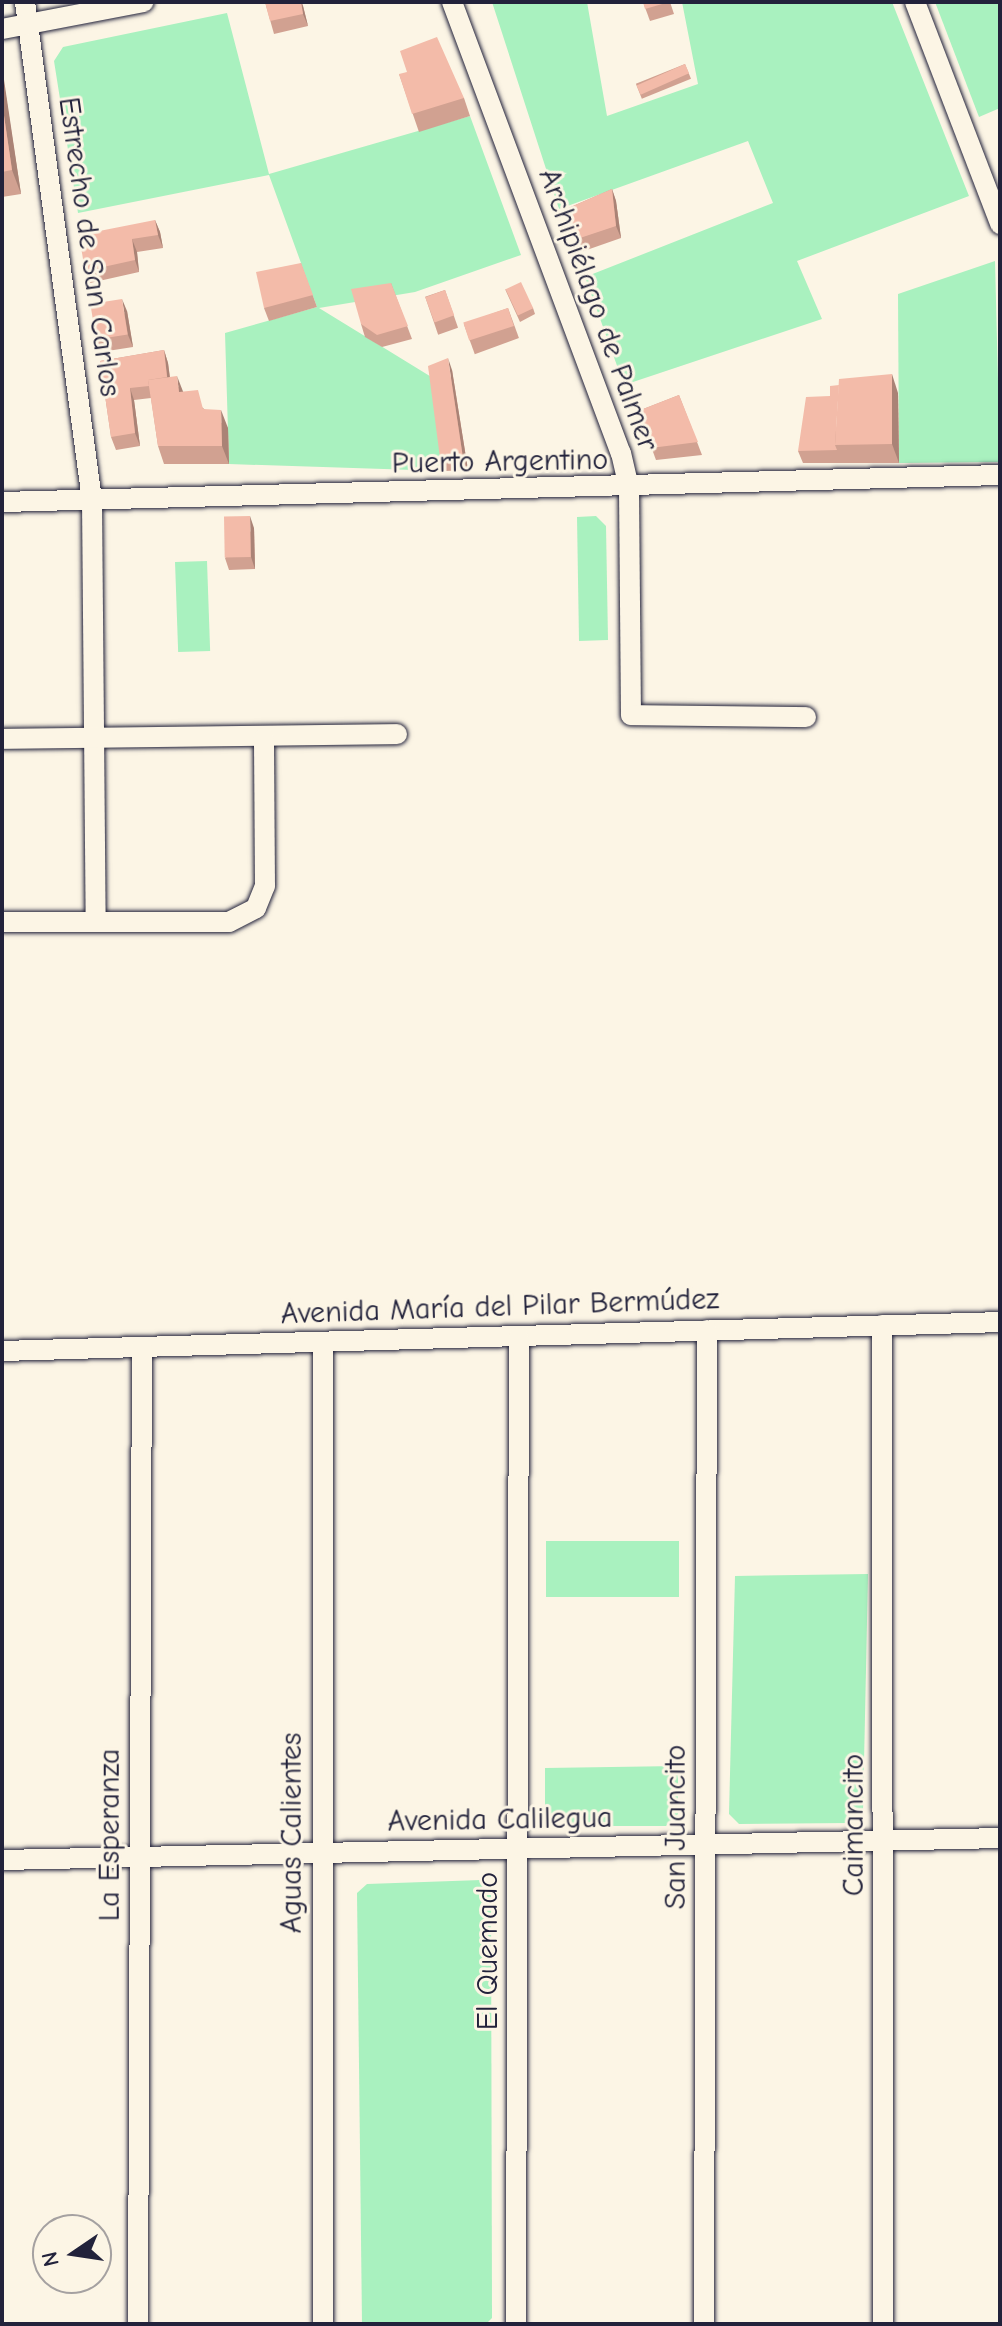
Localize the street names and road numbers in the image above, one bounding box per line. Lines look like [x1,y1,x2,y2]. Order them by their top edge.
street label: Estrecho de San Carlos [50,95,128,399]
street label: Archipiélago de Palmer [530,164,666,456]
street label: Puerto Argentino [391,442,609,482]
street label: Avenida María del Pilar Bermúdez [280,1281,720,1333]
street label: Aguas Calientes [274,1733,310,1933]
street label: San Juancito [658,1745,694,1909]
street label: La Esperanza [92,1749,128,1921]
street label: Caimancito [836,1754,872,1896]
street label: Avenida Calilegua [387,1800,613,1840]
street label: El Quemado [470,1872,506,2030]

